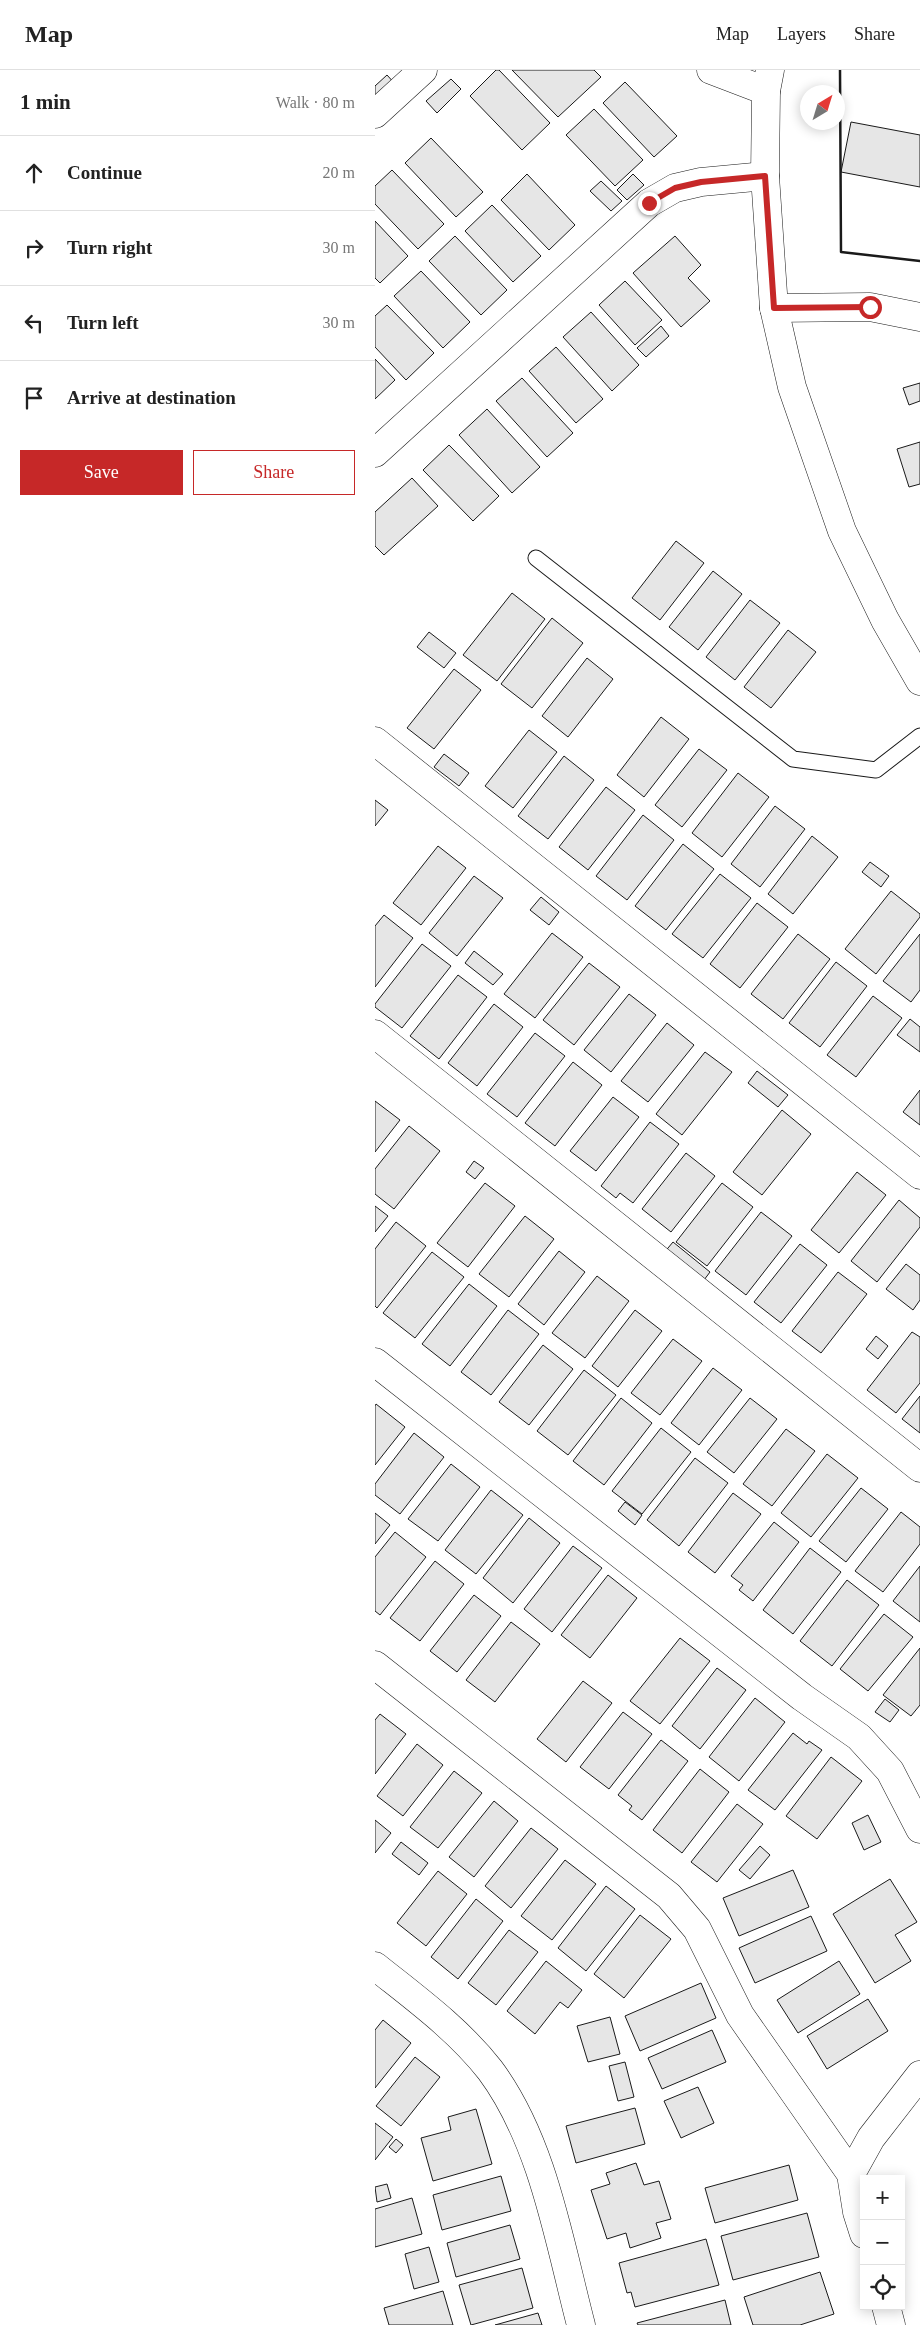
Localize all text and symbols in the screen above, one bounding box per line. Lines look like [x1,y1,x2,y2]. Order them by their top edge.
text: Map [25,21,73,47]
text: Map [716,24,749,44]
text: Layers [777,24,826,44]
text: Share [854,24,895,44]
north arrow [800,85,845,130]
text: 1 min [20,90,71,114]
text: Walk · 80 m [276,94,355,111]
icon: ahead [20,159,48,187]
text: Continue [67,162,142,183]
text: 20 m [323,164,355,181]
route end [638,192,661,215]
icon: right [20,234,48,262]
text: Turn right [67,237,152,258]
text: 30 m [323,239,355,256]
route start [859,296,882,319]
icon: left [20,309,48,337]
text: Turn left [67,312,139,333]
text: 30 m [323,314,355,331]
icon: arrive [20,384,48,412]
text: Arrive at destination [67,387,236,408]
button: Save [20,450,183,495]
button: Share [193,450,355,495]
map controls [860,2175,905,2310]
button: + [860,2175,905,2220]
button: − [860,2220,905,2265]
button: locate [860,2265,905,2310]

